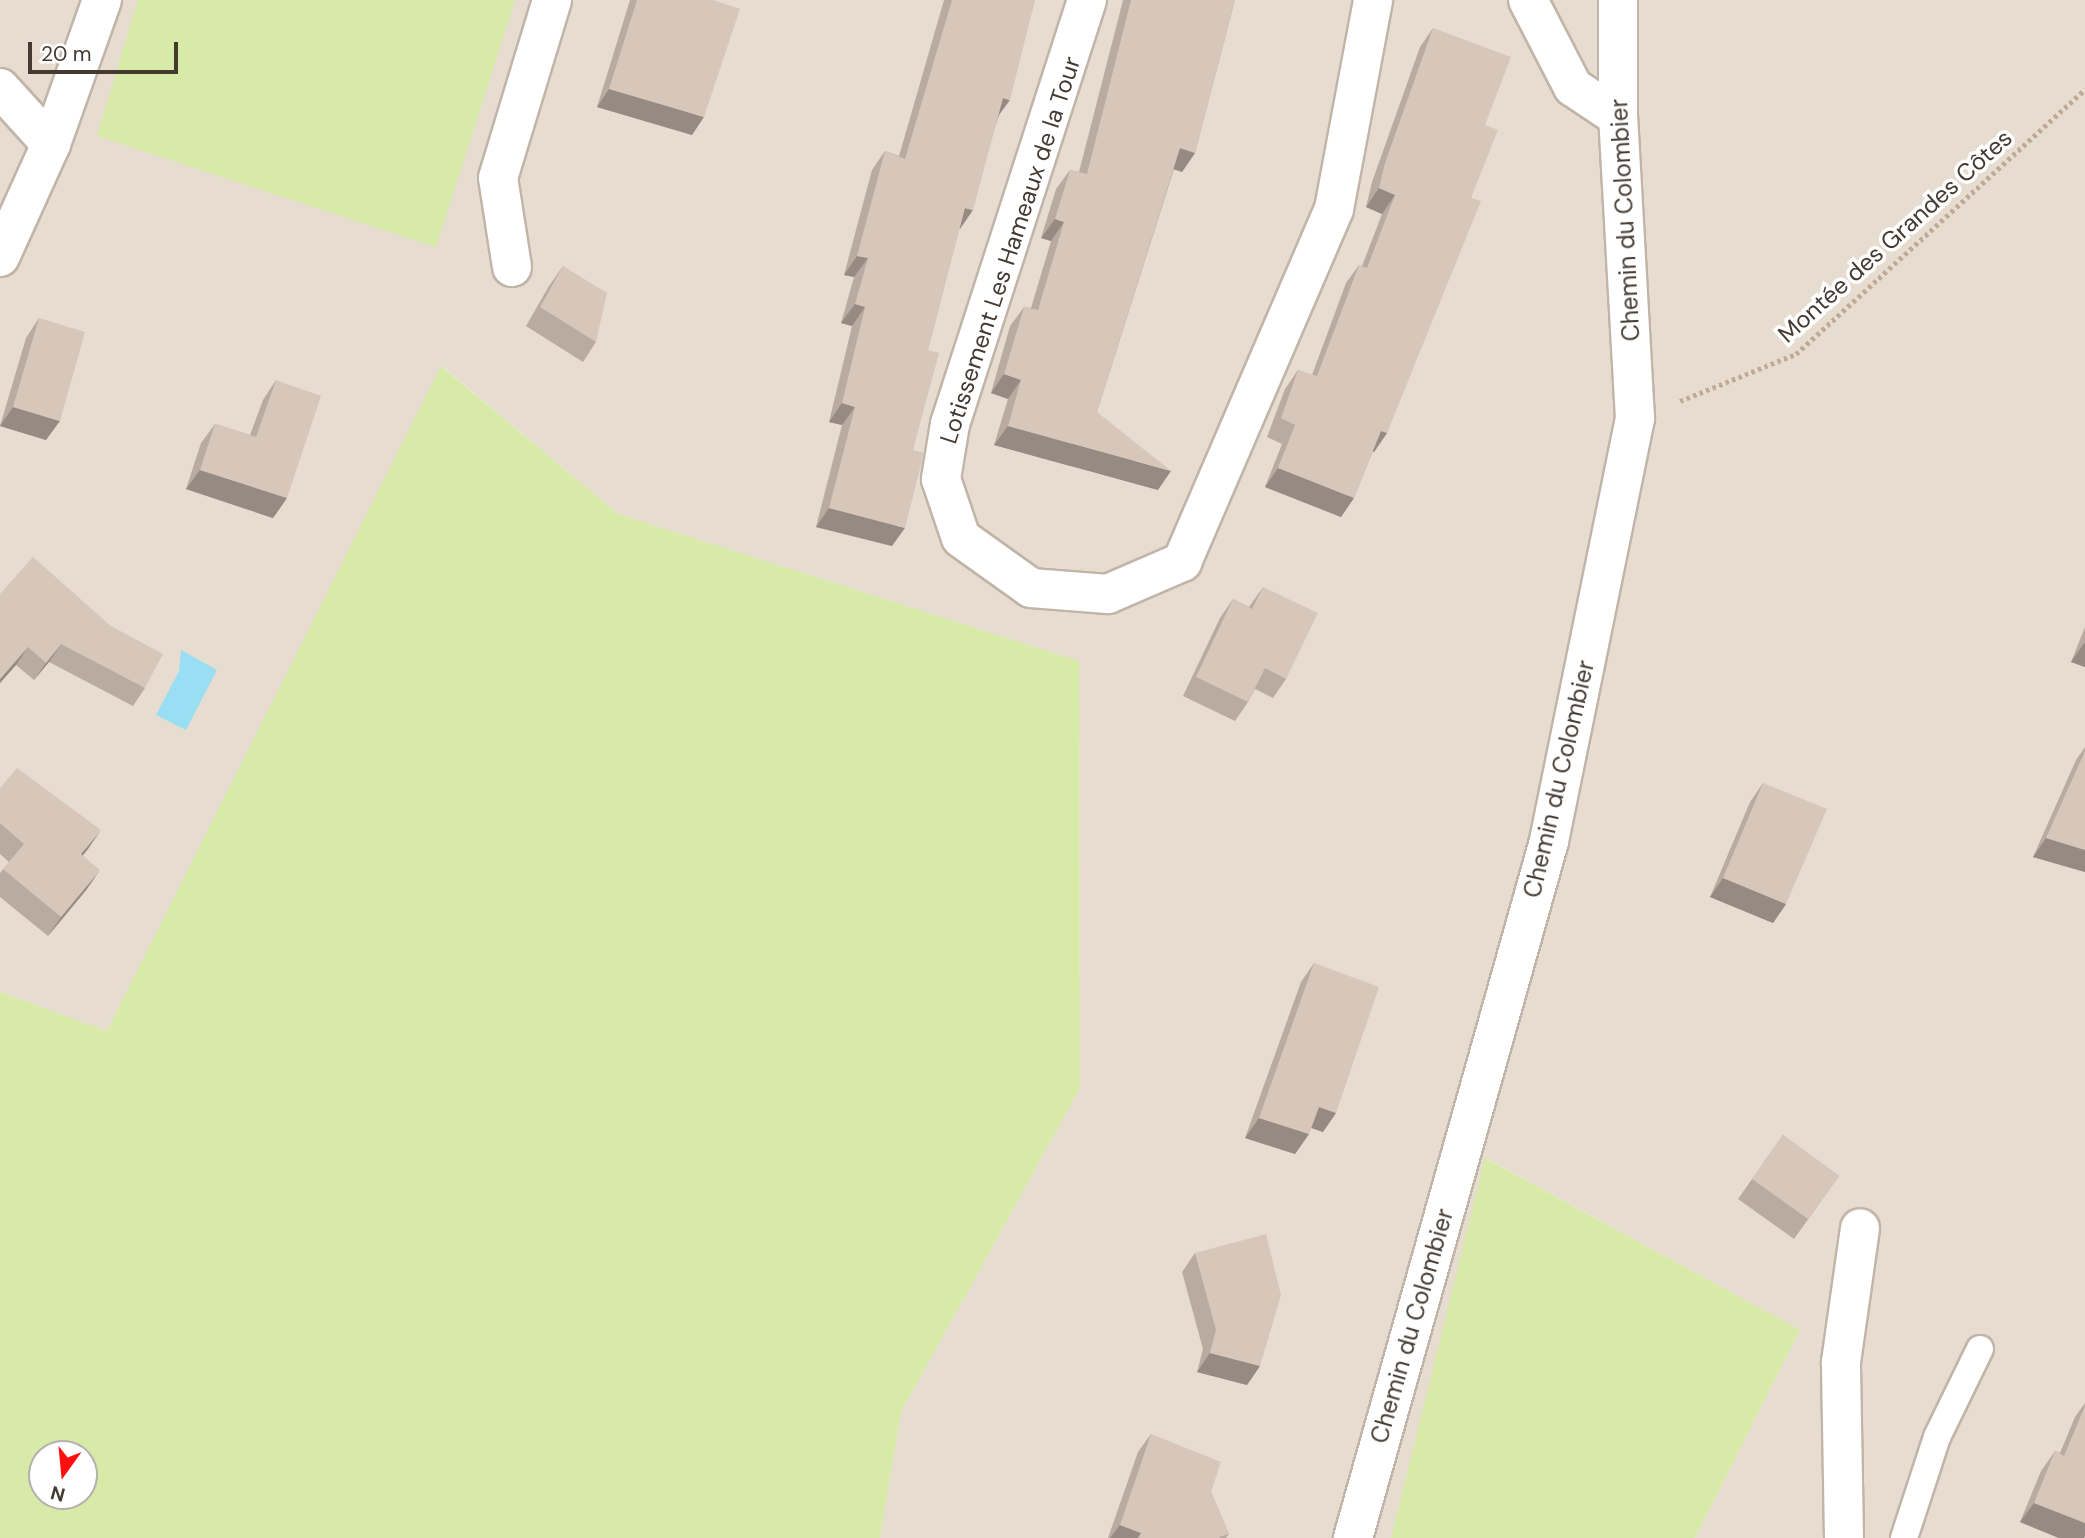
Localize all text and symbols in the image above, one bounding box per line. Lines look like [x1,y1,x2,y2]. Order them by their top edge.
scale bar [32,28,182,72]
text: 20 m [41,40,92,68]
street label: Lotissement Les Hameaux de la Tour [934,53,1086,447]
street label: Chemin du Colombier [1604,98,1646,342]
street label: Montée des Grandes Côtes [1772,123,2018,349]
street label: Chemin du Colombier [1518,657,1600,901]
street label: Chemin du Colombier [1365,1205,1459,1447]
north arrow [28,1440,98,1510]
text: N [48,1480,68,1508]

